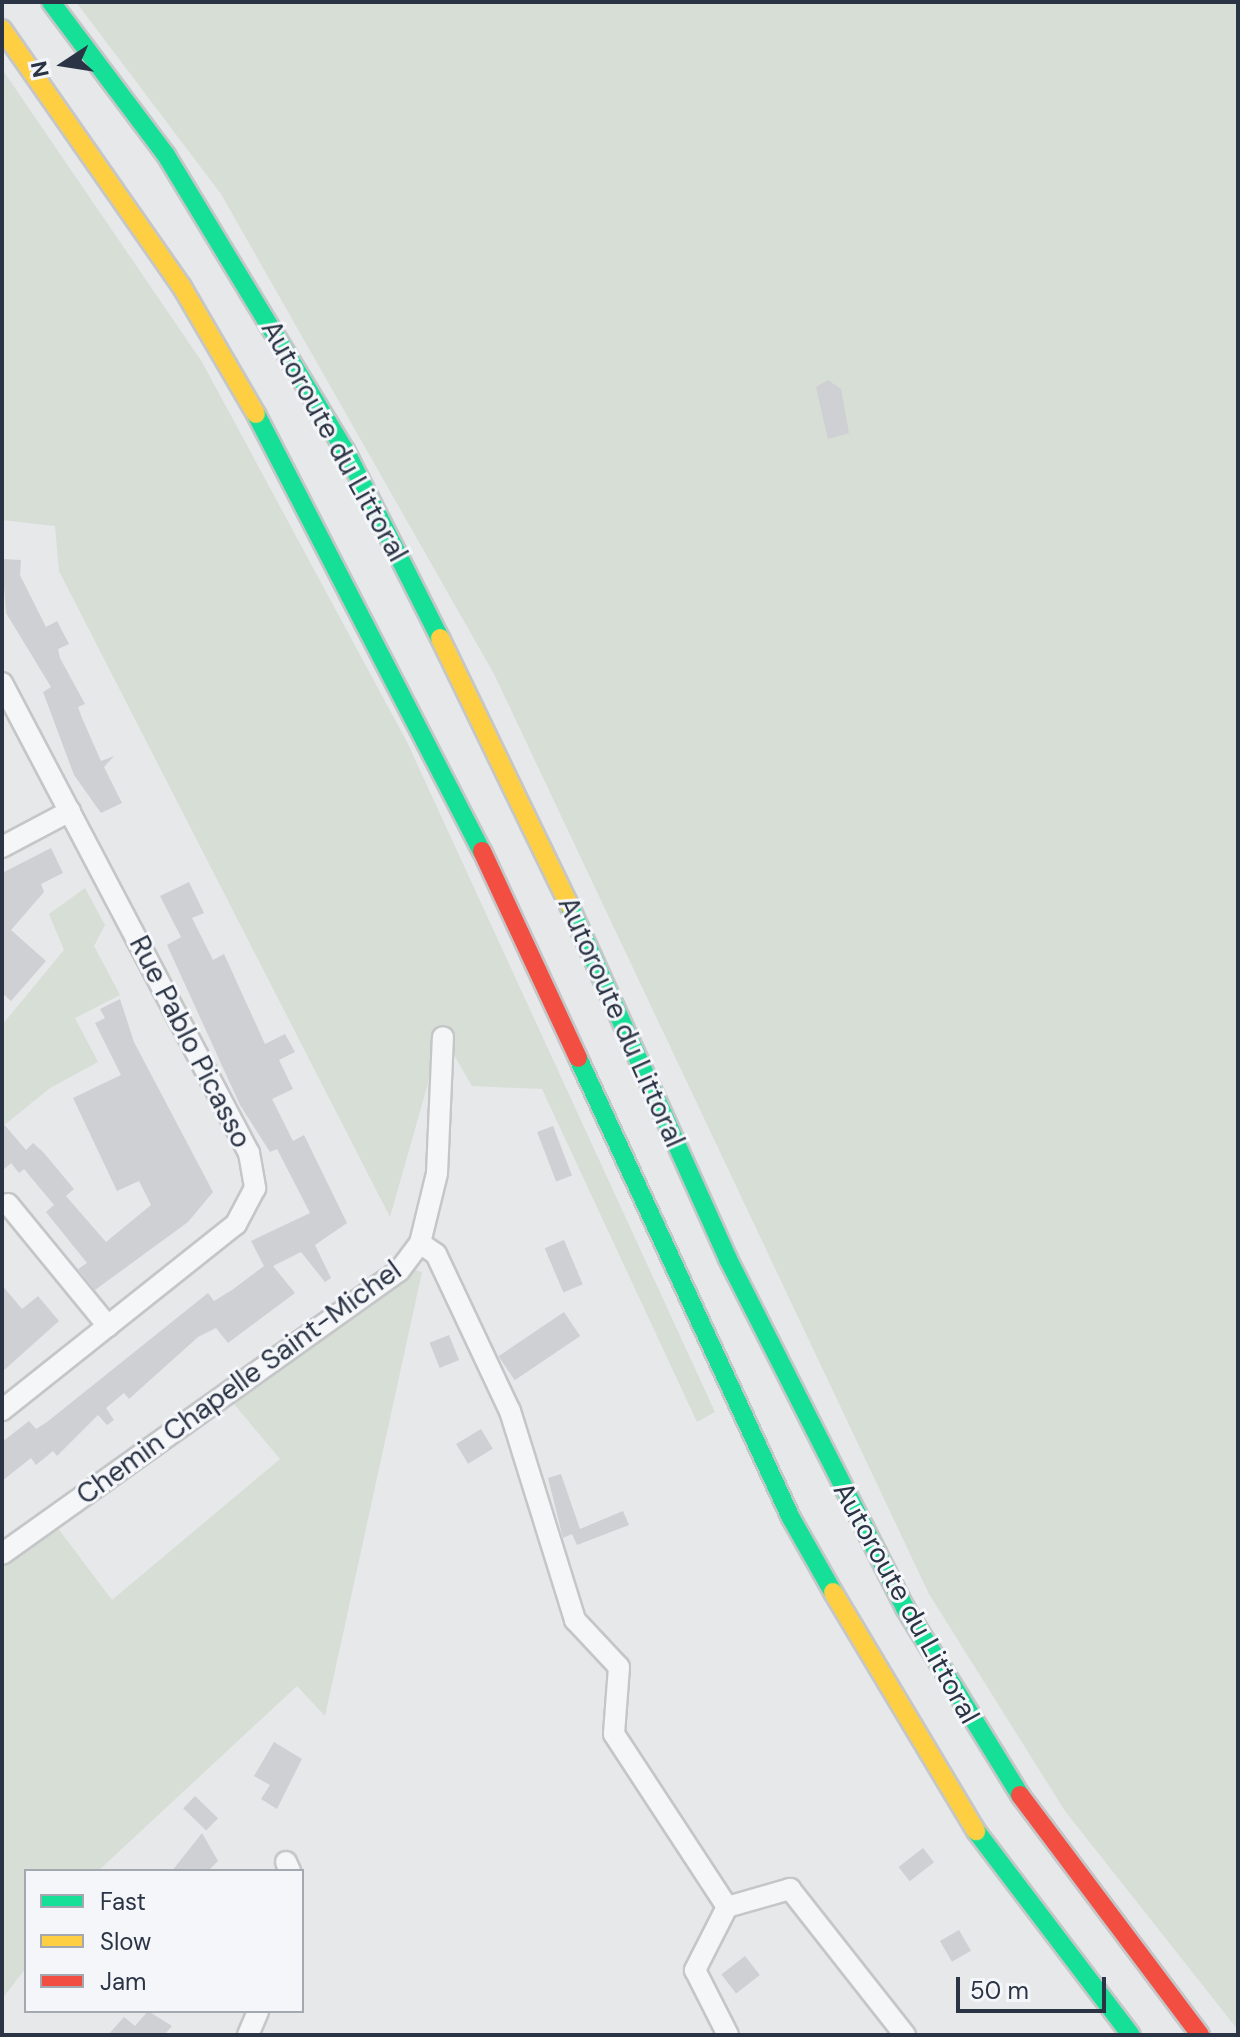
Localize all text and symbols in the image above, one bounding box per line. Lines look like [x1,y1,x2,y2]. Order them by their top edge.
north arrow [24,24,104,104]
text: N [24,58,56,80]
street label: Autoroute du Littoral [254,315,414,567]
street label: Autoroute du Littoral [551,892,691,1152]
street label: Rue Pablo Picasso [122,930,258,1154]
street label: Chemin Chapelle Saint-Michel [70,1254,408,1512]
street label: Autoroute du Littoral [826,1477,986,1729]
legend [24,1869,304,2013]
text: Fast [100,1886,146,1917]
text: Slow [100,1926,151,1957]
scale bar [960,1961,1110,2011]
text: Jam [100,1966,146,1997]
text: 50 m [970,1975,1029,2006]

